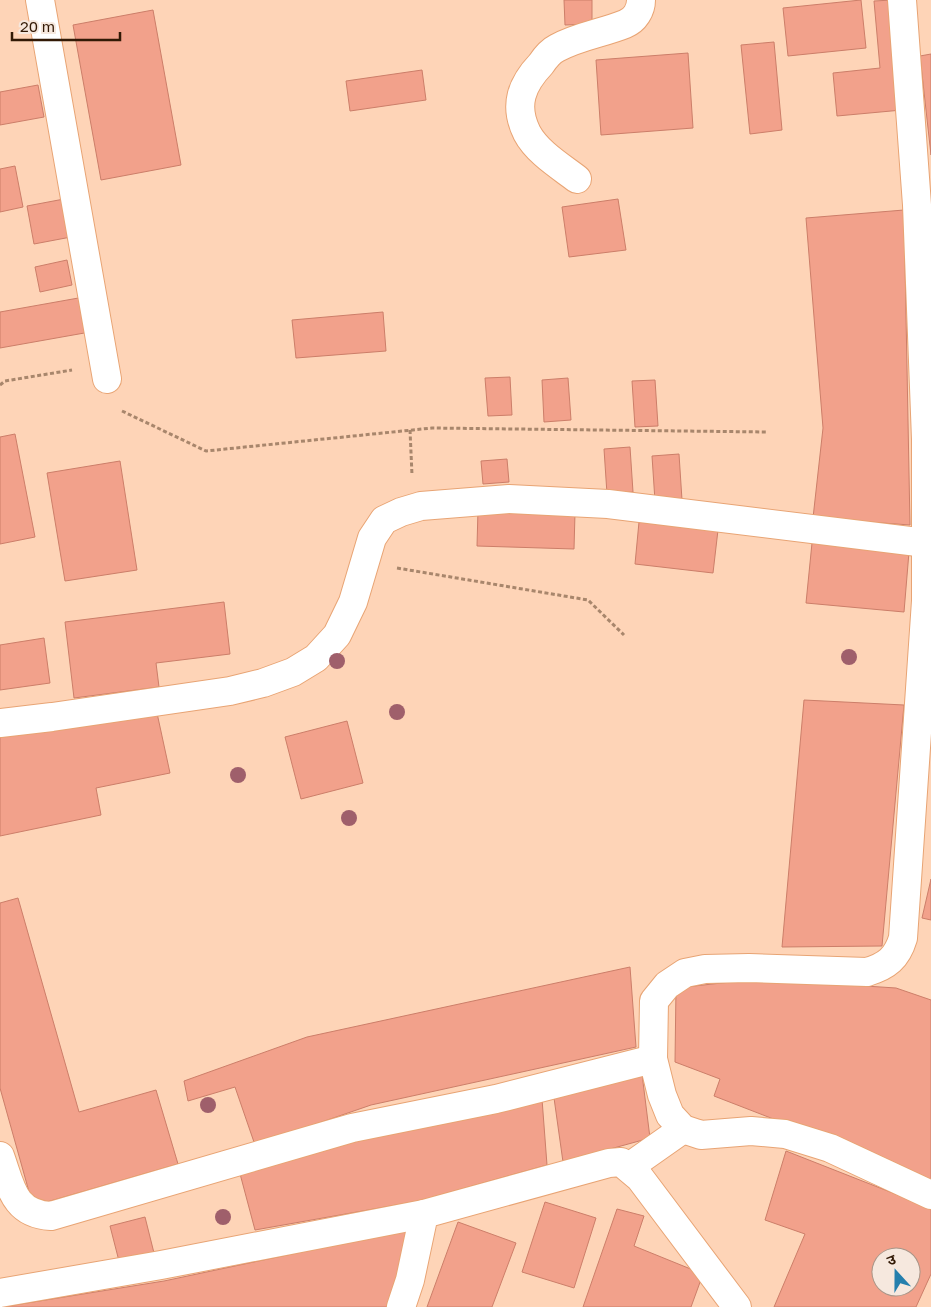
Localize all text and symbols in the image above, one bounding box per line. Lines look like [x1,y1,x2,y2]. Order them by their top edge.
scale bar [12,10,120,42]
text: 20 m [20,17,55,35]
north arrow [871,1247,921,1297]
text: उ [884,1250,899,1269]

